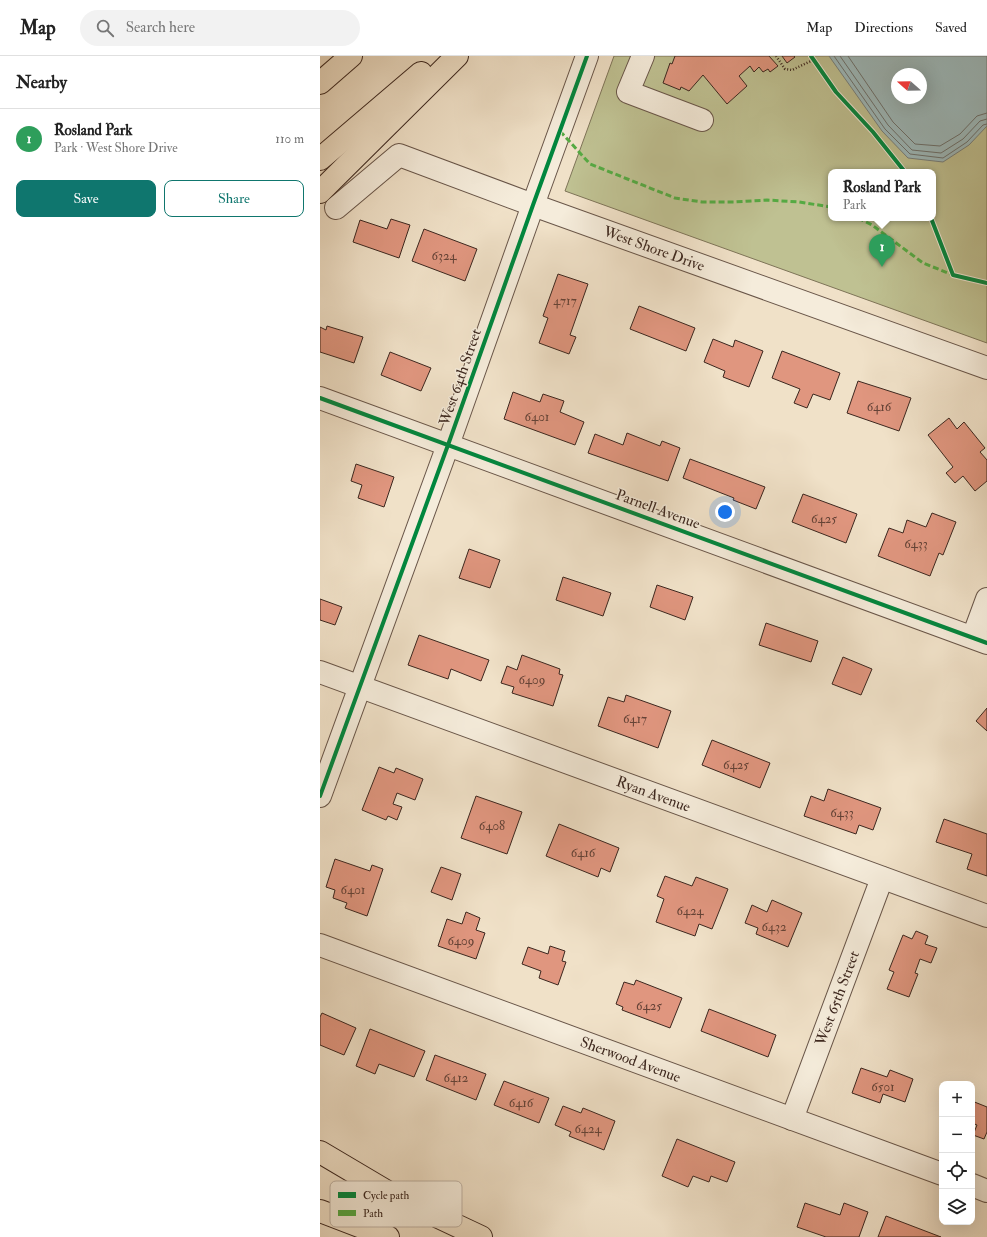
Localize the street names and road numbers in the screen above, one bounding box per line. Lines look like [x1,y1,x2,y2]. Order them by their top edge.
street label: West Shore Drive [600,222,707,276]
street label: West 64th Street [435,326,486,429]
street label: Parnell Avenue [613,485,703,534]
street label: Ryan Avenue [614,772,693,817]
street label: West 65th Street [811,948,864,1049]
street label: Sherwood Avenue [578,1033,683,1087]

